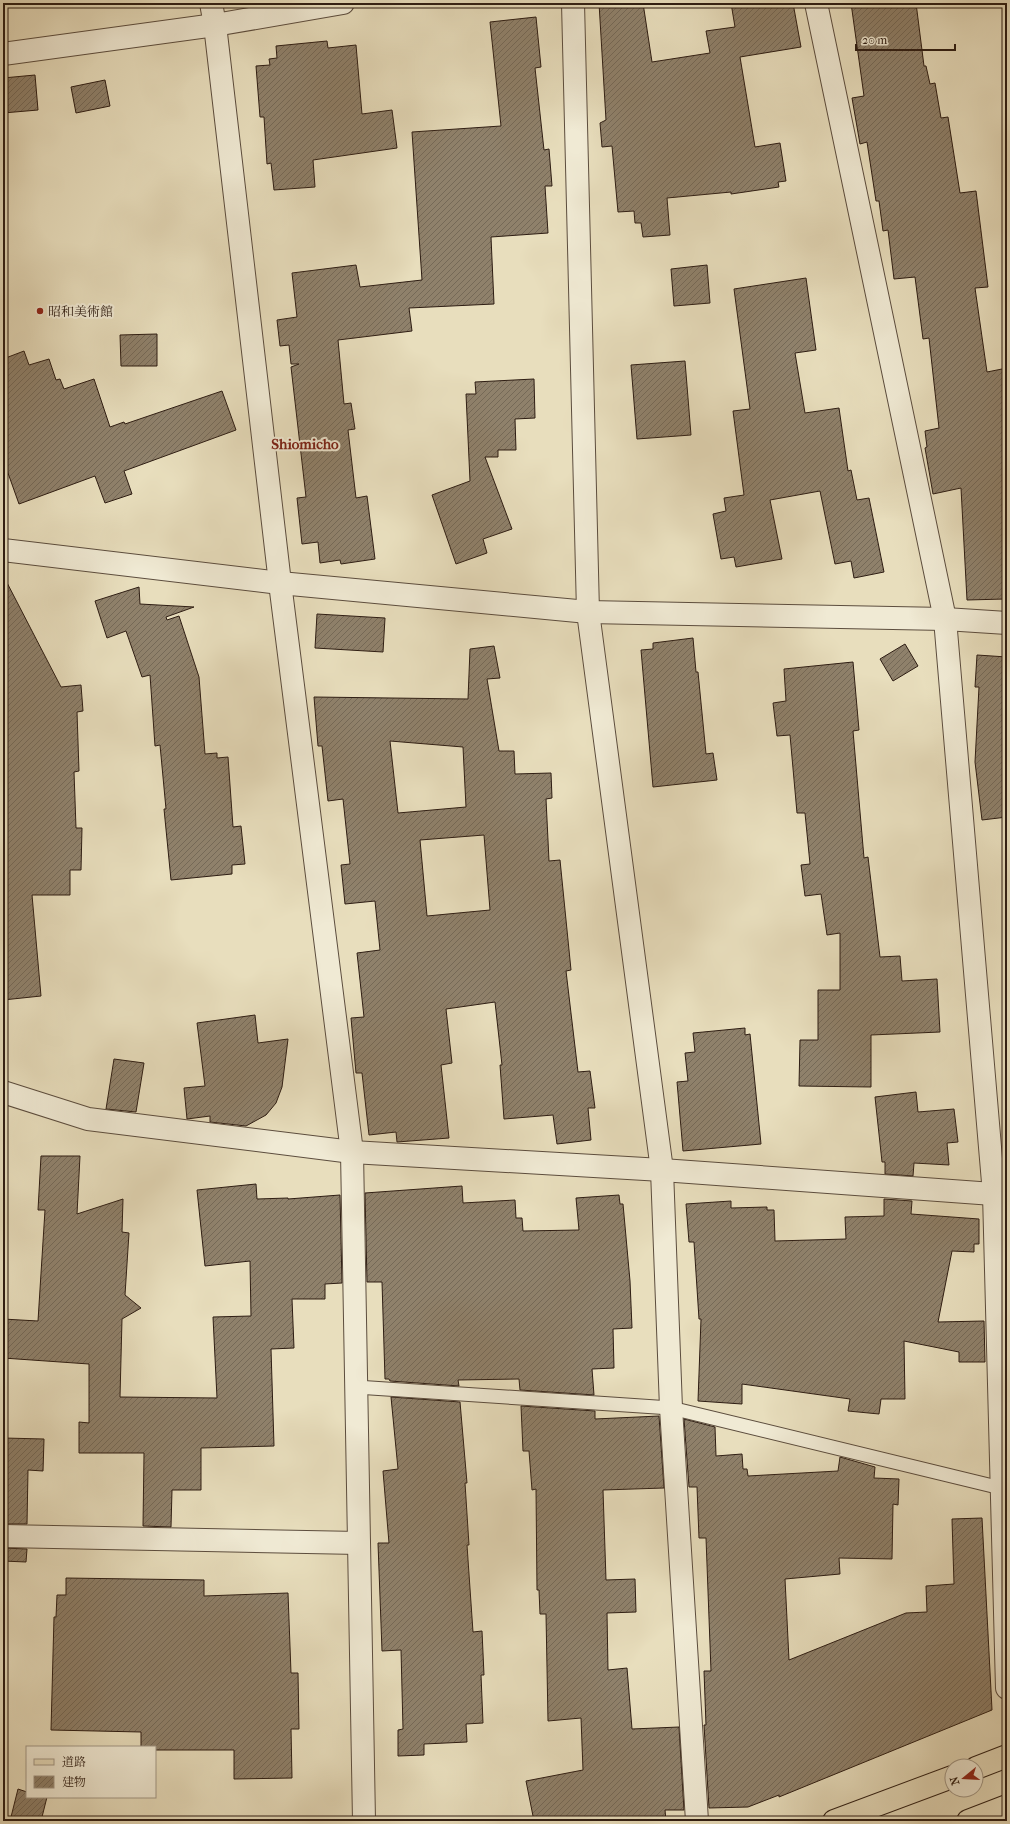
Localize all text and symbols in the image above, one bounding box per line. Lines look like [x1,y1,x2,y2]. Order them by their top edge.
scale bar [856,26,955,52]
text: 20 m [862,33,887,47]
place label: 昭和美術館 [48,304,113,319]
marker: 昭和美術館 [35,306,45,316]
district label: Shiomicho [271,435,339,453]
legend [26,1746,156,1798]
text: 道路 [62,1755,86,1769]
north arrow [944,1758,984,1798]
text: N [947,1774,962,1787]
text: 建物 [62,1775,86,1789]

